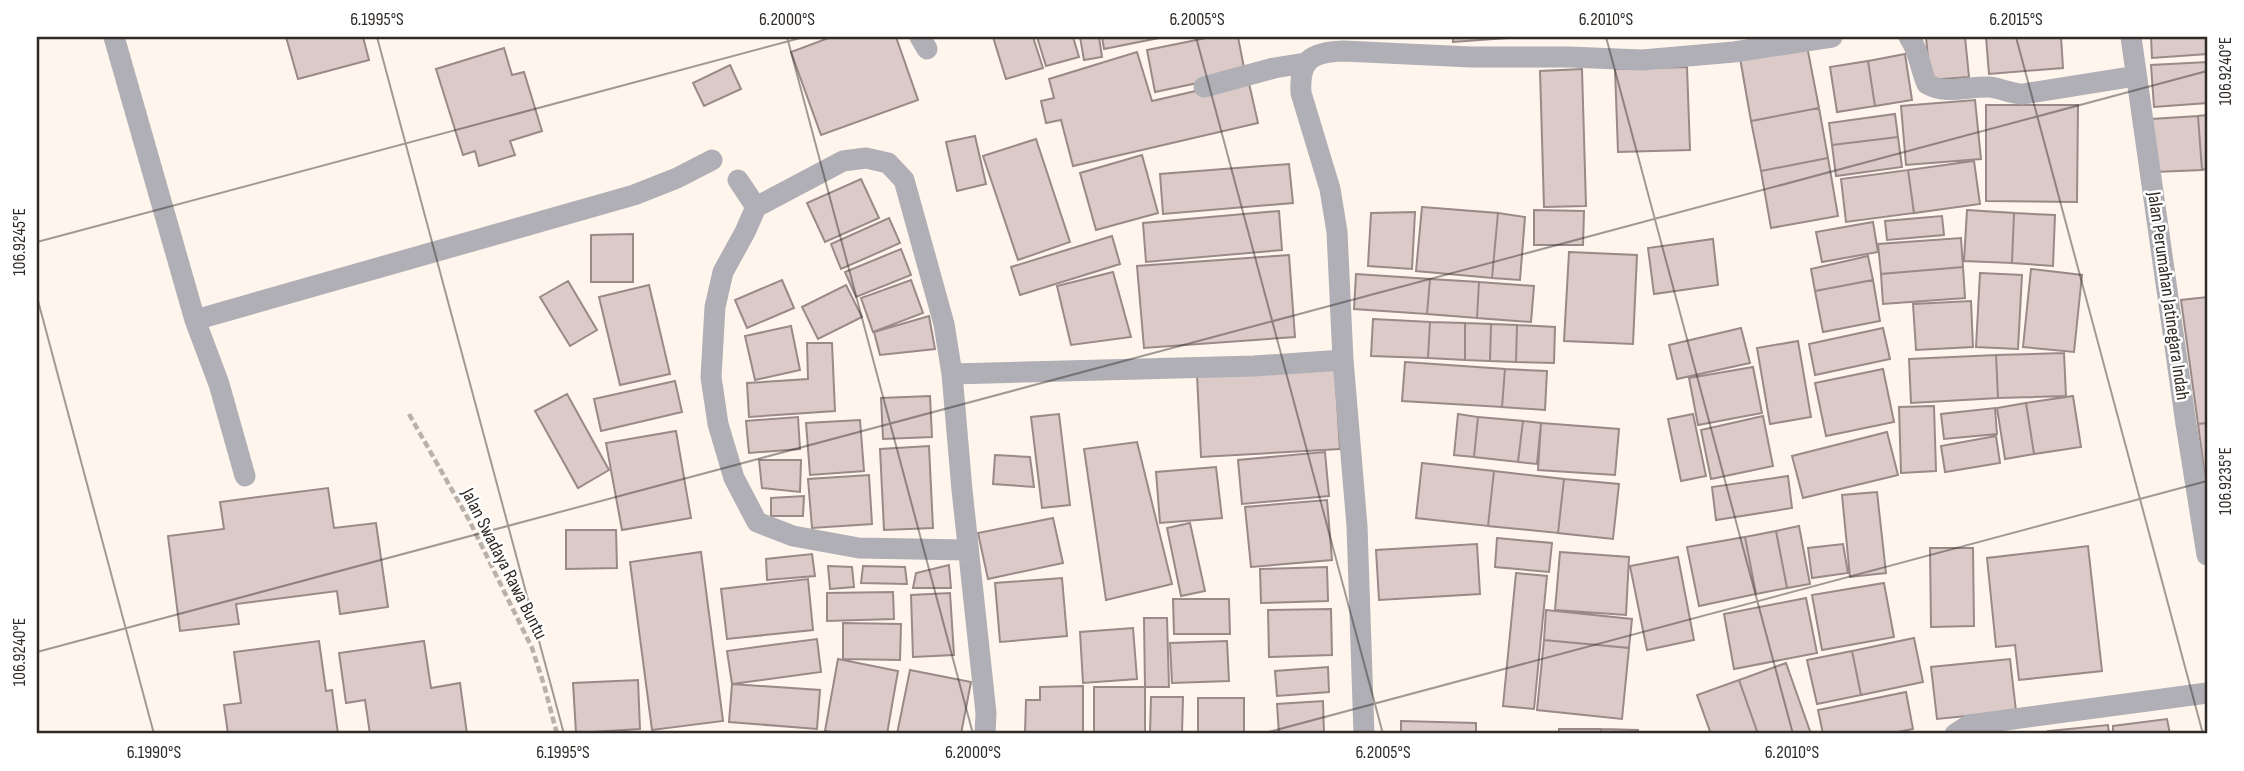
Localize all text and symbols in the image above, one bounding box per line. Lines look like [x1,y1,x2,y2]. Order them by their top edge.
text: 6.1995°S [350,9,404,30]
text: 6.2000°S [759,9,815,30]
text: 6.2005°S [1169,9,1225,30]
text: 6.2010°S [1579,9,1633,30]
text: 6.2015°S [1989,9,2043,30]
text: 106.9240°E [2215,37,2236,105]
street label: Jalan Perumahan Jatinegara Indah [2142,189,2194,402]
text: 106.9245°E [9,208,30,276]
text: 106.9235°E [2215,447,2236,515]
street label: Jalan Swadaya Rawa Buntu [456,484,552,643]
text: 106.9240°E [9,618,30,686]
text: 6.1990°S [127,742,181,763]
text: 6.1995°S [536,742,590,763]
text: 6.2000°S [945,742,1001,763]
text: 6.2005°S [1355,742,1411,763]
text: 6.2010°S [1765,742,1819,763]

